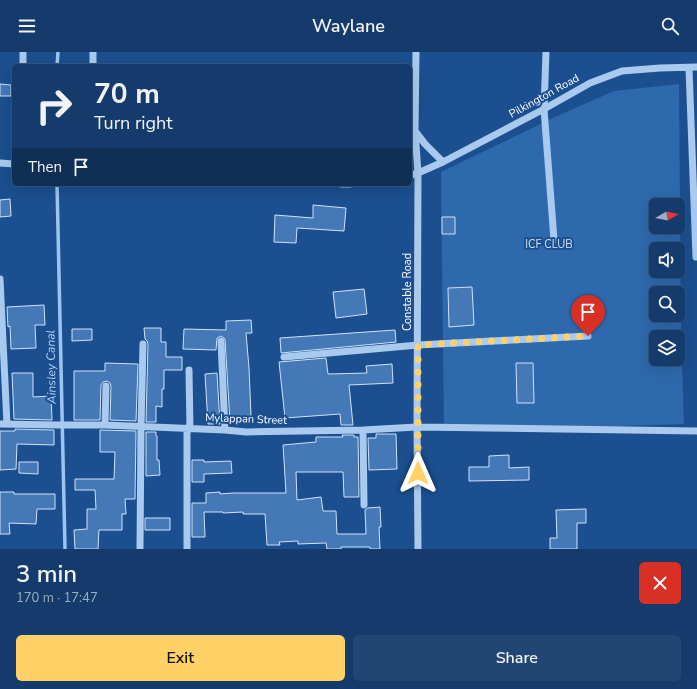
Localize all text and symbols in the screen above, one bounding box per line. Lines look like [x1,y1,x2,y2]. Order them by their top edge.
text: Waylane [312,14,385,38]
icon: menu [16,15,38,37]
icon: search [659,15,681,37]
street label: Pilkington Road [506,71,582,121]
text: 70 m [94,75,160,113]
icon: right [28,80,80,132]
text: Turn right [94,111,173,135]
icon: arrive [70,156,92,178]
text: Then [28,157,62,177]
north arrow [649,198,685,234]
map controls [649,198,685,366]
park label: ICF CLUB [525,237,573,252]
button: sound [649,242,685,278]
street label: Constable Road [400,253,415,331]
button: search [649,286,685,322]
pin [571,295,605,336]
icon: arrive [577,301,599,323]
water label: Ainsley Canal [42,329,60,405]
button: layers [649,330,685,366]
street label: Mylappan Street [205,410,287,428]
position arrow [397,452,439,494]
text: 3 min [16,558,77,590]
button: close [639,562,681,604]
text: 170 m · 17:47 [16,589,98,607]
button: Exit [16,635,345,681]
button: Share [353,635,681,681]

